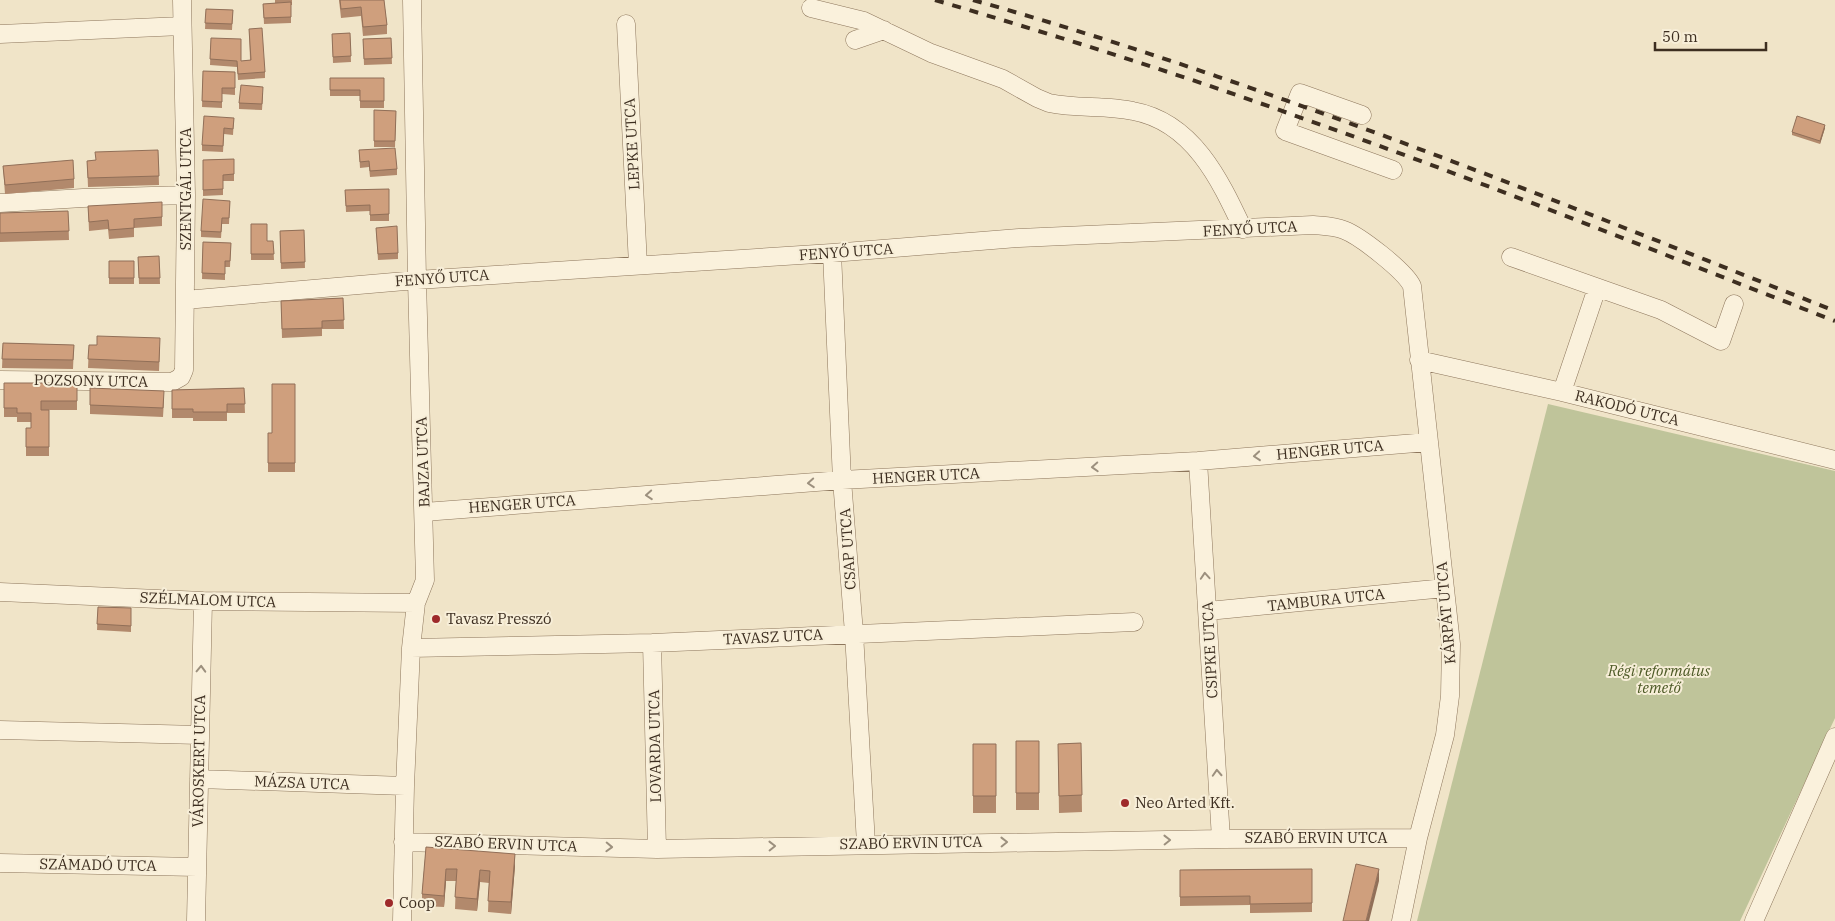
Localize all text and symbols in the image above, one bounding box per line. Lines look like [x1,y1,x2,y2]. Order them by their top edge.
scale bar [1655,20,1766,52]
text: 50 m [1662,27,1698,46]
street label: LEPKE UTCA [620,97,643,191]
street label: SZENTGÁL UTCA [176,127,195,251]
street label: FENYŐ UTCA [1202,217,1298,240]
street label: FENYŐ UTCA [798,239,894,264]
street label: FENYŐ UTCA [394,265,490,290]
street label: POZSONY UTCA [34,370,149,391]
street label: RAKODÓ UTCA [1573,385,1682,430]
street label: BAJZA UTCA [411,416,434,508]
street label: HENGER UTCA [1276,435,1385,464]
one-way arrow [1253,450,1261,461]
one-way arrow [1091,461,1099,472]
street label: HENGER UTCA [872,463,981,488]
one-way arrow [806,477,814,488]
one-way arrow [644,489,652,500]
street label: HENGER UTCA [468,490,577,517]
street label: CSAP UTCA [835,507,860,591]
street label: KÁRPÁT UTCA [1431,560,1459,665]
one-way arrow [1200,571,1211,579]
street label: TAMBURA UTCA [1266,584,1386,615]
street label: SZÉLMALOM UTCA [139,588,277,611]
street label: CSIPKE UTCA [1197,600,1222,699]
place label: Tavasz Presszó [446,609,551,628]
marker: Tavasz Presszó [430,613,442,625]
street label: TAVASZ UTCA [722,624,824,649]
park label: Régi református temető [1607,661,1710,697]
one-way arrow [196,664,207,672]
street label: LOVARDA UTCA [644,689,665,803]
street label: VÁROSKERT UTCA [188,694,209,827]
one-way arrow [1212,769,1223,777]
street label: MÁZSA UTCA [254,771,351,794]
place label: Neo Arted Kft. [1135,793,1235,812]
marker: Neo Arted Kft. [1119,797,1131,809]
street label: SZABÓ ERVIN UTCA [1244,828,1388,847]
street label: SZABÓ ERVIN UTCA [434,832,579,856]
street label: SZABÓ ERVIN UTCA [839,832,983,853]
one-way arrow [1163,835,1171,845]
one-way arrow [1000,837,1008,847]
one-way arrow [768,841,776,851]
one-way arrow [606,842,614,853]
street label: SZÁMADÓ UTCA [39,854,158,875]
place label: Coop [399,893,435,912]
marker: Coop [383,897,395,909]

